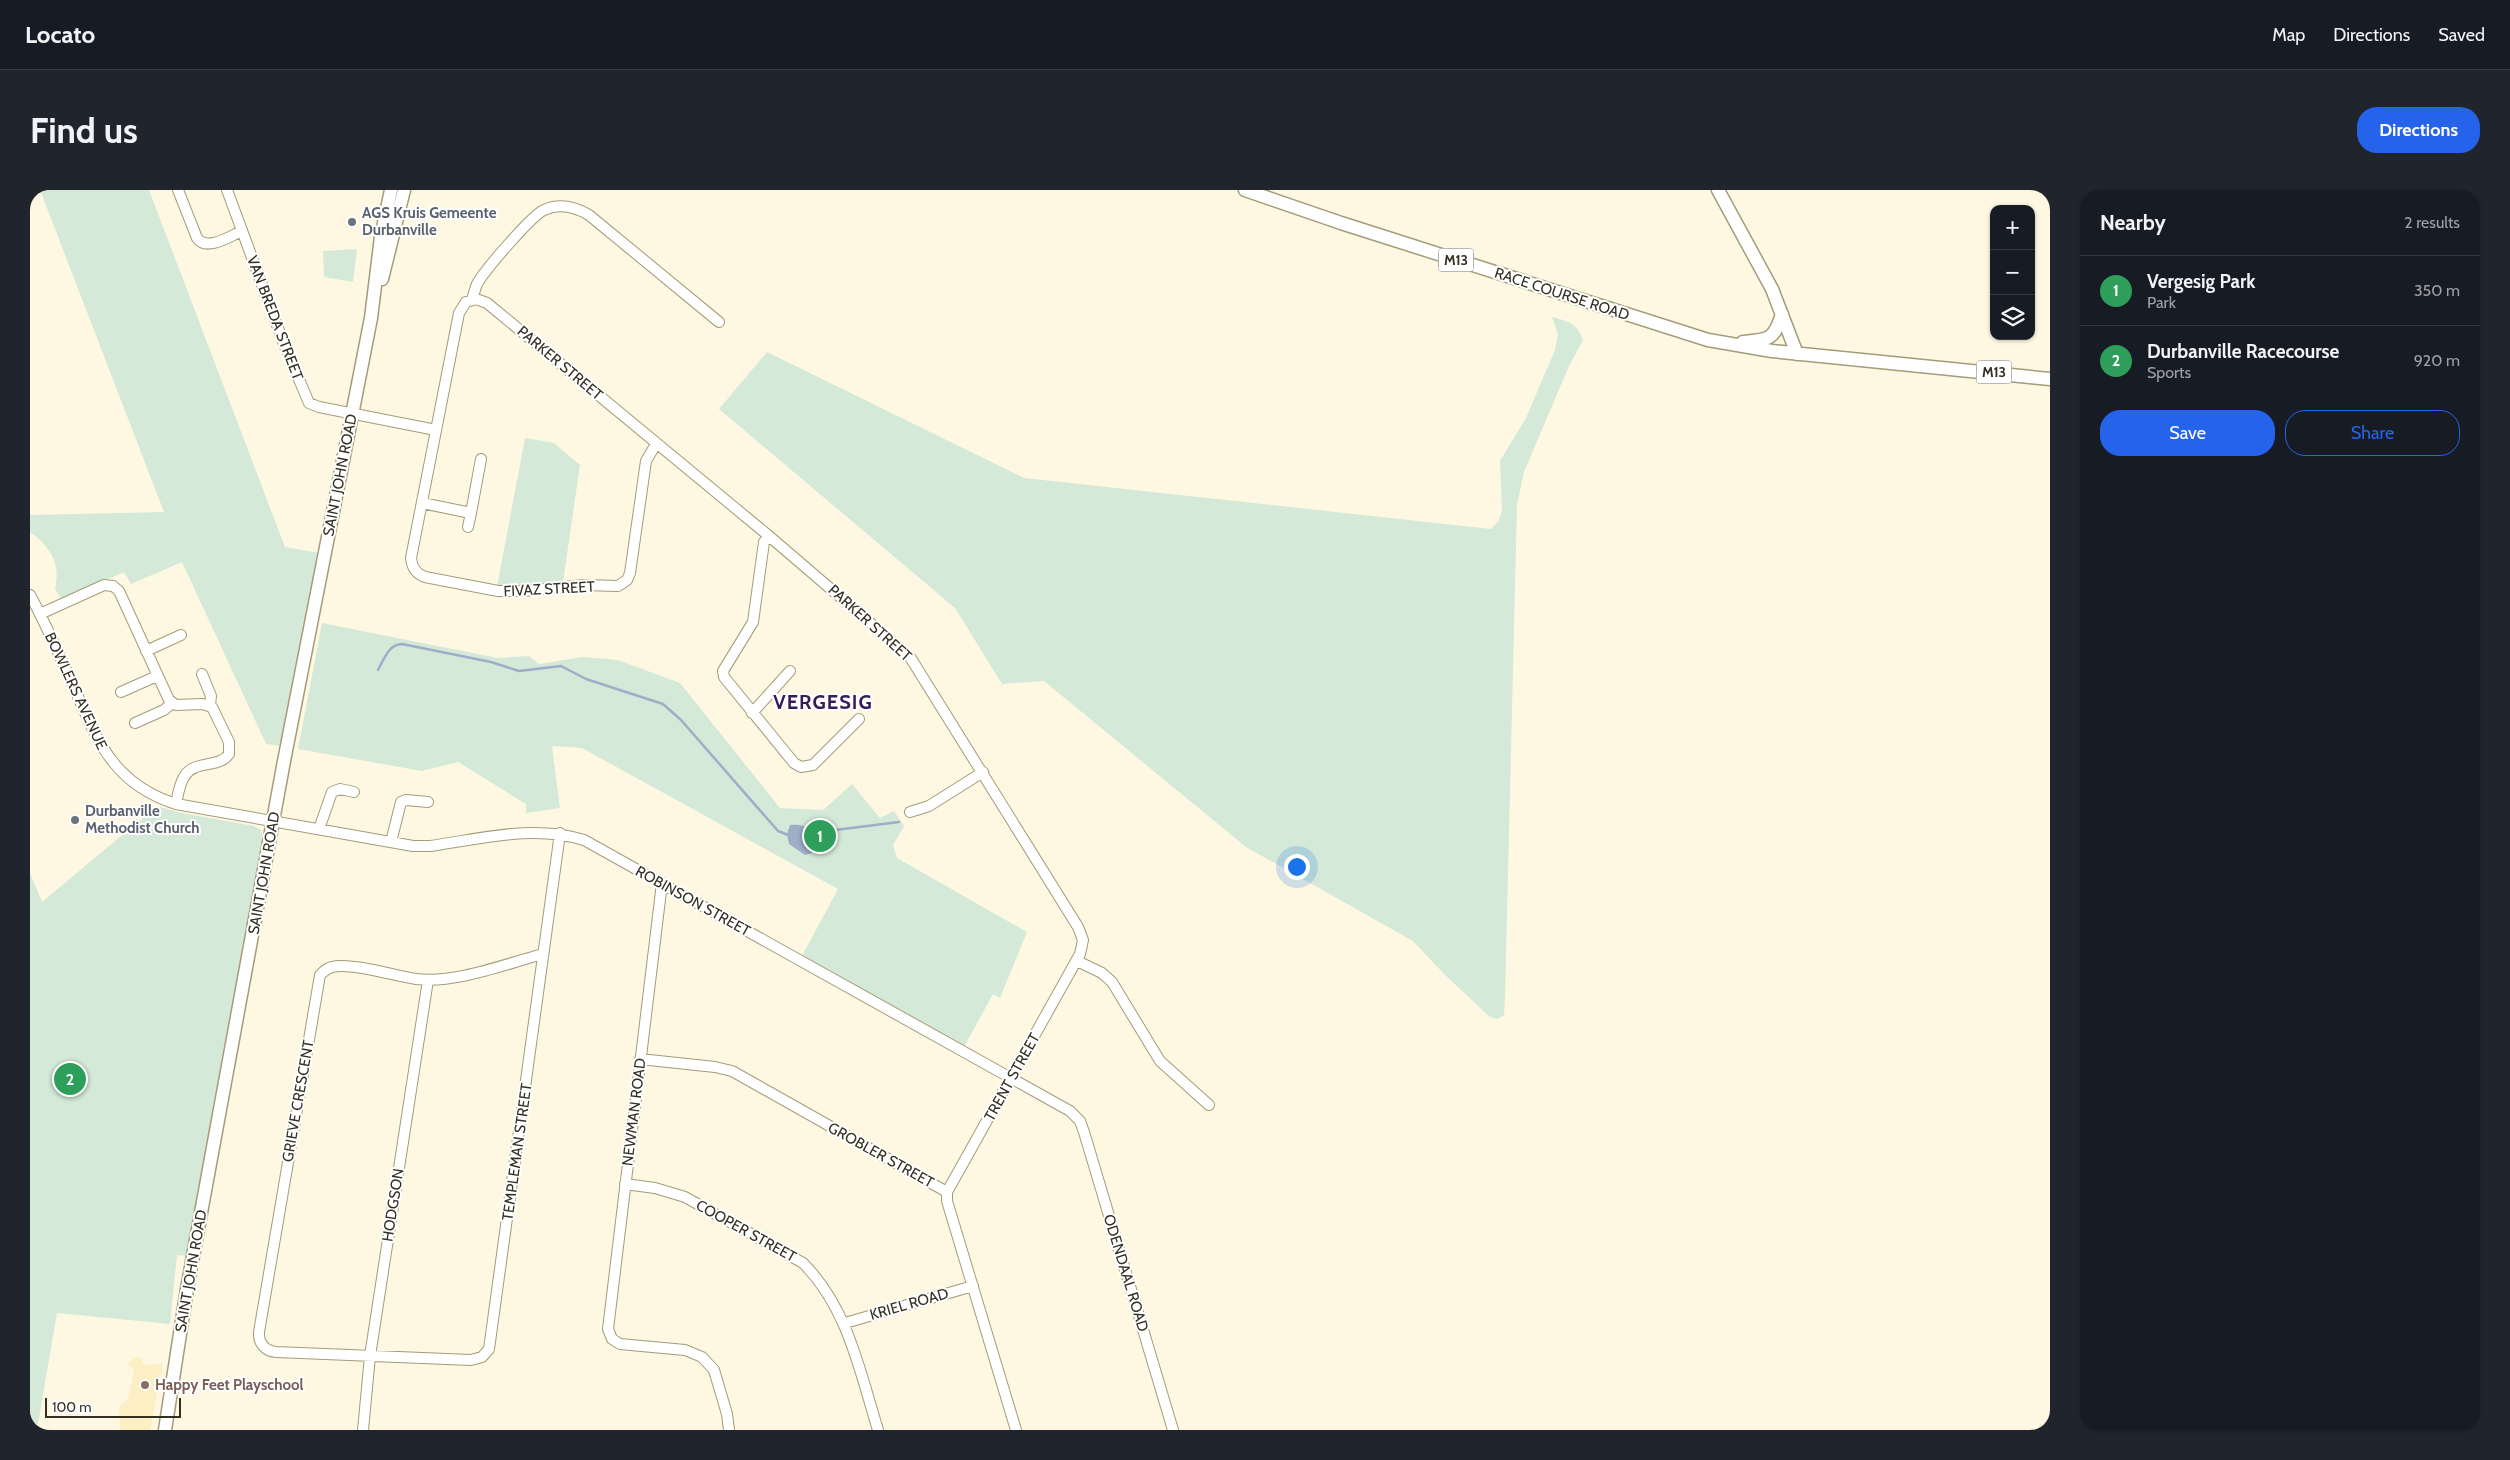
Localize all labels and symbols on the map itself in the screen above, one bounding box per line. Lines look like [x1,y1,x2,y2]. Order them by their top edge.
place label: AGS Kruis Gemeente Durbanville [362,204,497,239]
marker: AGS Kruis Gemeente Durbanville [346,216,358,228]
road number: M13 [1438,248,1474,272]
street label: VAN BREDA STREET [243,253,307,383]
street label: RACE COURSE ROAD [1492,264,1632,324]
street label: PARKER STREET [514,322,606,404]
road number: M13 [1976,360,2012,383]
street label: SAINT JOHN ROAD [319,412,361,538]
street label: FIVAZ STREET [503,578,595,600]
street label: PARKER STREET [825,581,915,665]
street label: BOWLERS AVENUE [41,630,111,752]
district label: VERGESIG [773,690,873,714]
place label: Durbanville Methodist Church [85,802,200,837]
street label: SAINT JOHN ROAD [244,810,284,936]
marker: Durbanville Methodist Church [69,814,81,826]
pin: 1 [804,817,836,855]
your location [1284,854,1310,880]
street label: ROBINSON STREET [632,862,754,940]
street label: TRENT STREET [980,1030,1044,1124]
street label: GRIEVE CRESCENT [278,1039,318,1163]
street label: NEWMAN ROAD [618,1057,650,1167]
pin: 2 [54,1060,86,1098]
street label: TEMPLEMAN STREET [498,1082,536,1222]
street label: GROBLER STREET [825,1118,937,1192]
street label: HODGSON [378,1167,408,1243]
street label: COOPER STREET [693,1196,799,1266]
street label: SAINT JOHN ROAD [171,1208,211,1334]
street label: ODENDAAL ROAD [1100,1212,1152,1334]
street label: KRIEL ROAD [868,1284,951,1324]
place label: Happy Feet Playschool [155,1376,304,1394]
marker: Happy Feet Playschool [139,1379,151,1391]
scale bar [45,1395,181,1418]

